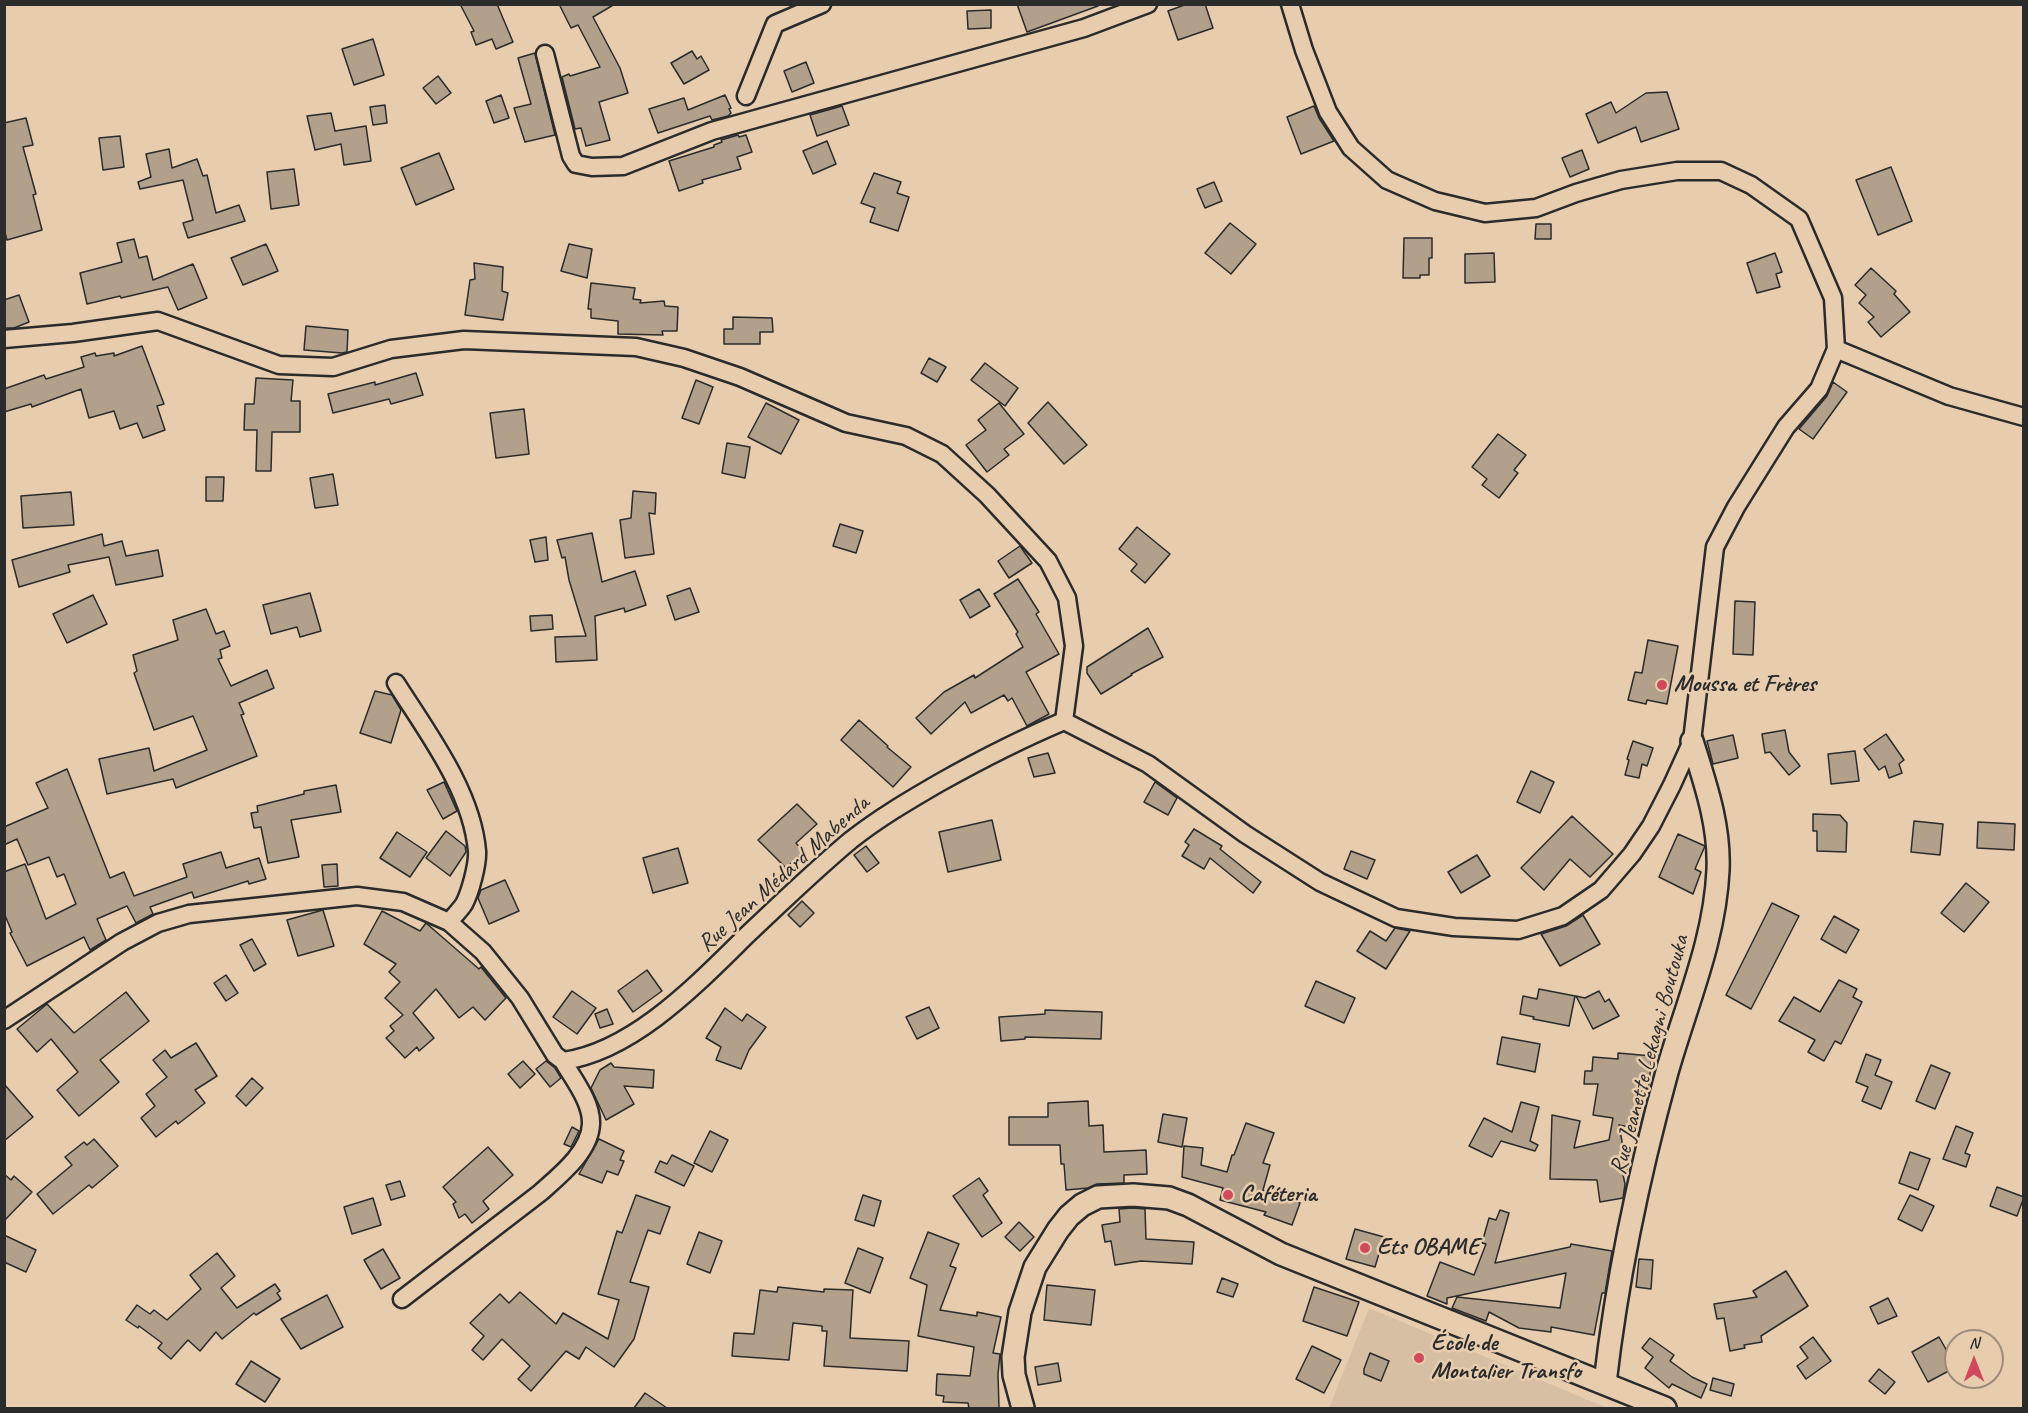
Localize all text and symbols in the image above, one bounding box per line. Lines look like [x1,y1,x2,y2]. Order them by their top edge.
place label: Moussa et Frères [1674,671,1816,699]
marker: Moussa et Frères [1655,678,1669,692]
street label: Rue Jean Médard Mabenda [692,789,876,959]
street label: Rue Jeanette Lekagni Boutouka [1604,932,1696,1178]
place label: Caféteria [1240,1181,1317,1209]
marker: Caféteria [1221,1188,1235,1202]
place label: Ets OBAME [1377,1234,1479,1262]
marker: Ets OBAME [1358,1241,1372,1255]
north arrow [1944,1329,2004,1389]
place label: École de Montalier Transfo [1431,1330,1581,1386]
text: N [1969,1333,1979,1353]
marker: École de Montalier Transfo [1412,1351,1426,1365]

